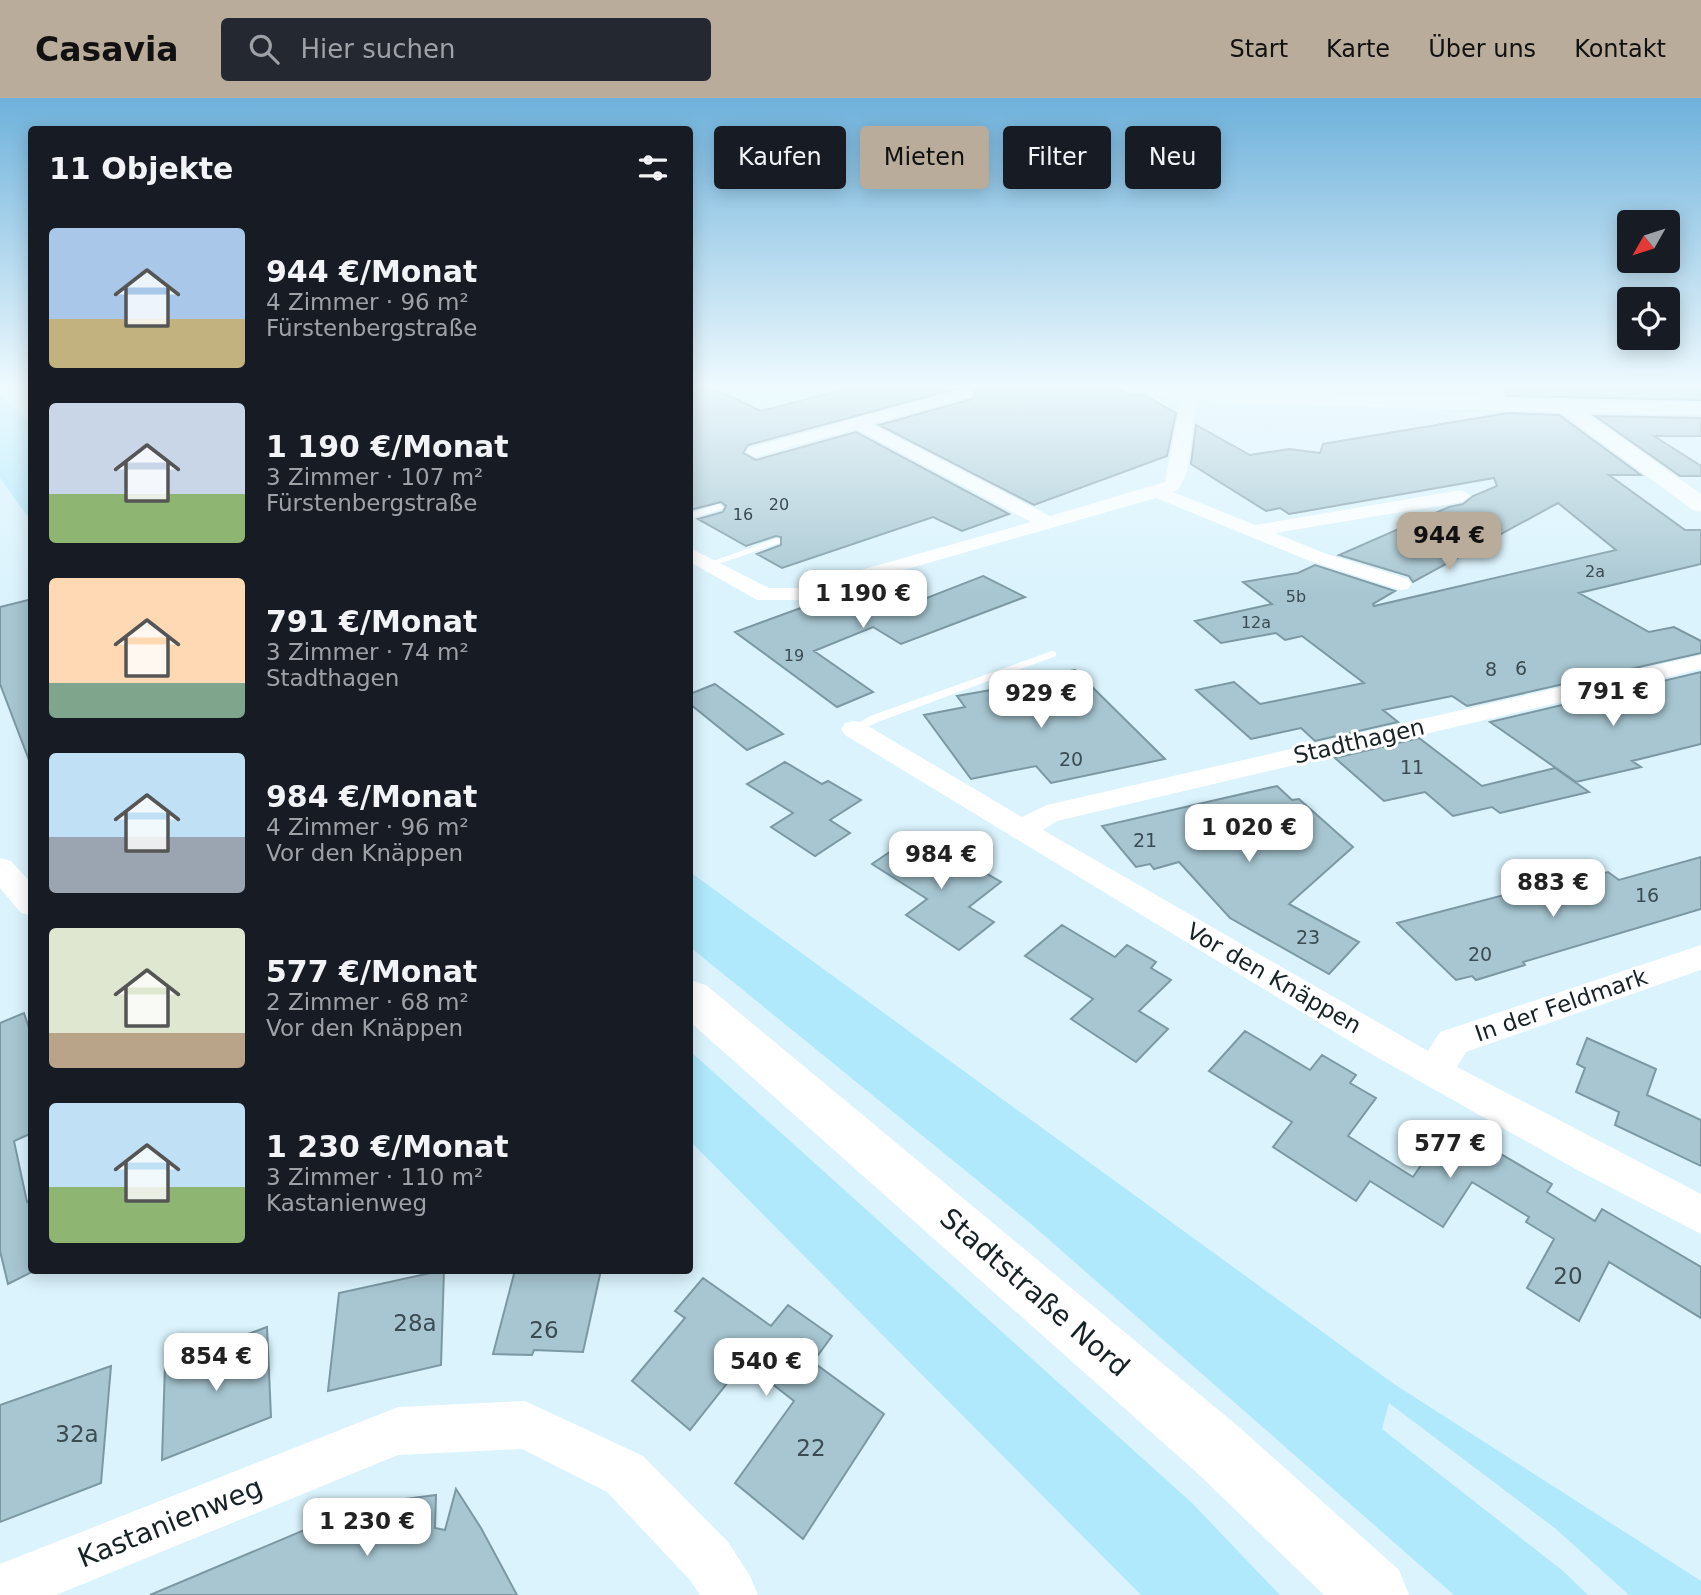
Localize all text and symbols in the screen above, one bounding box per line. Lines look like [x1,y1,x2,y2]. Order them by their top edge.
search box [221,18,711,81]
text: Casavia [35,30,179,69]
icon: search [245,30,283,68]
text: Hier suchen [301,34,456,64]
text: Start [1229,35,1288,63]
text: Karte [1326,35,1390,63]
text: Über uns [1428,35,1536,63]
text: Kontakt [1574,35,1666,63]
chip: Kaufen [714,126,846,189]
chip: Mieten [860,126,989,189]
chip: Filter [1003,126,1111,189]
chip: Neu [1125,126,1221,189]
icon: filters [634,149,672,187]
text: 11 Objekte [49,151,233,186]
north arrow [1617,210,1680,273]
map controls [1617,210,1680,350]
text: 944 €/Monat [266,254,477,289]
icon: home [105,256,189,340]
button: locate [1617,287,1680,350]
text: 4 Zimmer · 96 m² [266,289,469,315]
text: Fürstenbergstraße [266,315,477,341]
text: 1 190 €/Monat [266,429,509,464]
icon: home [105,431,189,515]
text: 3 Zimmer · 107 m² [266,464,483,490]
text: Fürstenbergstraße [266,490,477,516]
house number: 20 [769,495,789,514]
house number: 16 [733,505,753,524]
pin: 944 € [1400,512,1498,572]
text: 944 € [1413,522,1485,548]
house number: 2a [1585,562,1605,581]
pin: 1 190 € [798,570,928,630]
text: 1 190 € [815,580,911,606]
house number: 5b [1286,587,1306,606]
text: 791 €/Monat [266,604,477,639]
icon: home [105,606,189,690]
house number: 12a [1241,613,1271,632]
text: 3 Zimmer · 74 m² [266,639,469,665]
house number: 19 [784,646,804,665]
house number: 6 [1515,657,1527,679]
house number: 8 [1485,658,1497,680]
text: Stadthagen [266,665,399,691]
pin: 791 € [1564,668,1662,728]
pin: 929 € [992,670,1090,730]
text: 791 € [1577,678,1649,704]
text: 929 € [1005,680,1077,706]
street label: Stadthagen [1291,713,1427,769]
house number: 20 [1059,748,1083,770]
house number: 11 [1400,756,1424,778]
text: 984 €/Monat [266,779,477,814]
icon: home [105,781,189,865]
pin: 1 020 € [1184,804,1314,864]
text: 4 Zimmer · 96 m² [266,814,469,840]
text: 1 020 € [1201,814,1297,840]
house number: 21 [1133,829,1157,851]
pin: 984 € [892,832,990,891]
text: Vor den Knäppen [266,840,463,866]
text: 984 € [905,841,977,867]
pin: 883 € [1504,860,1602,919]
text: 883 € [1517,869,1589,895]
house number: 16 [1635,884,1659,906]
street label: Vor den Knäppen [1182,917,1366,1039]
house number: 23 [1296,926,1320,948]
house number: 20 [1468,943,1492,965]
text: 577 €/Monat [266,954,477,989]
icon: home [105,956,189,1040]
street label: In der Feldmark [1471,963,1651,1047]
text: 2 Zimmer · 68 m² [266,989,469,1015]
text: Vor den Knäppen [266,1015,463,1041]
pin: 577 € [1401,1121,1499,1180]
text: 1 230 €/Monat [266,1129,509,1164]
text: 577 € [1414,1130,1486,1156]
icon: home [105,1131,189,1215]
text: 3 Zimmer · 110 m² [266,1164,483,1190]
text: Kastanienweg [266,1190,427,1216]
street label: Stadtstraße Nord [933,1201,1136,1383]
house number: 20 [1553,1263,1583,1289]
house number: 28a [393,1310,437,1336]
house number: 26 [529,1317,559,1343]
pin: 854 € [167,1334,265,1393]
pin: 540 € [717,1338,815,1398]
text: 854 € [180,1343,252,1369]
text: 540 € [730,1348,802,1374]
house number: 32a [55,1421,99,1447]
house number: 22 [796,1435,826,1461]
street label: Kastanienweg [73,1470,267,1575]
pin: 1 230 € [302,1498,432,1558]
text: 1 230 € [319,1508,415,1534]

